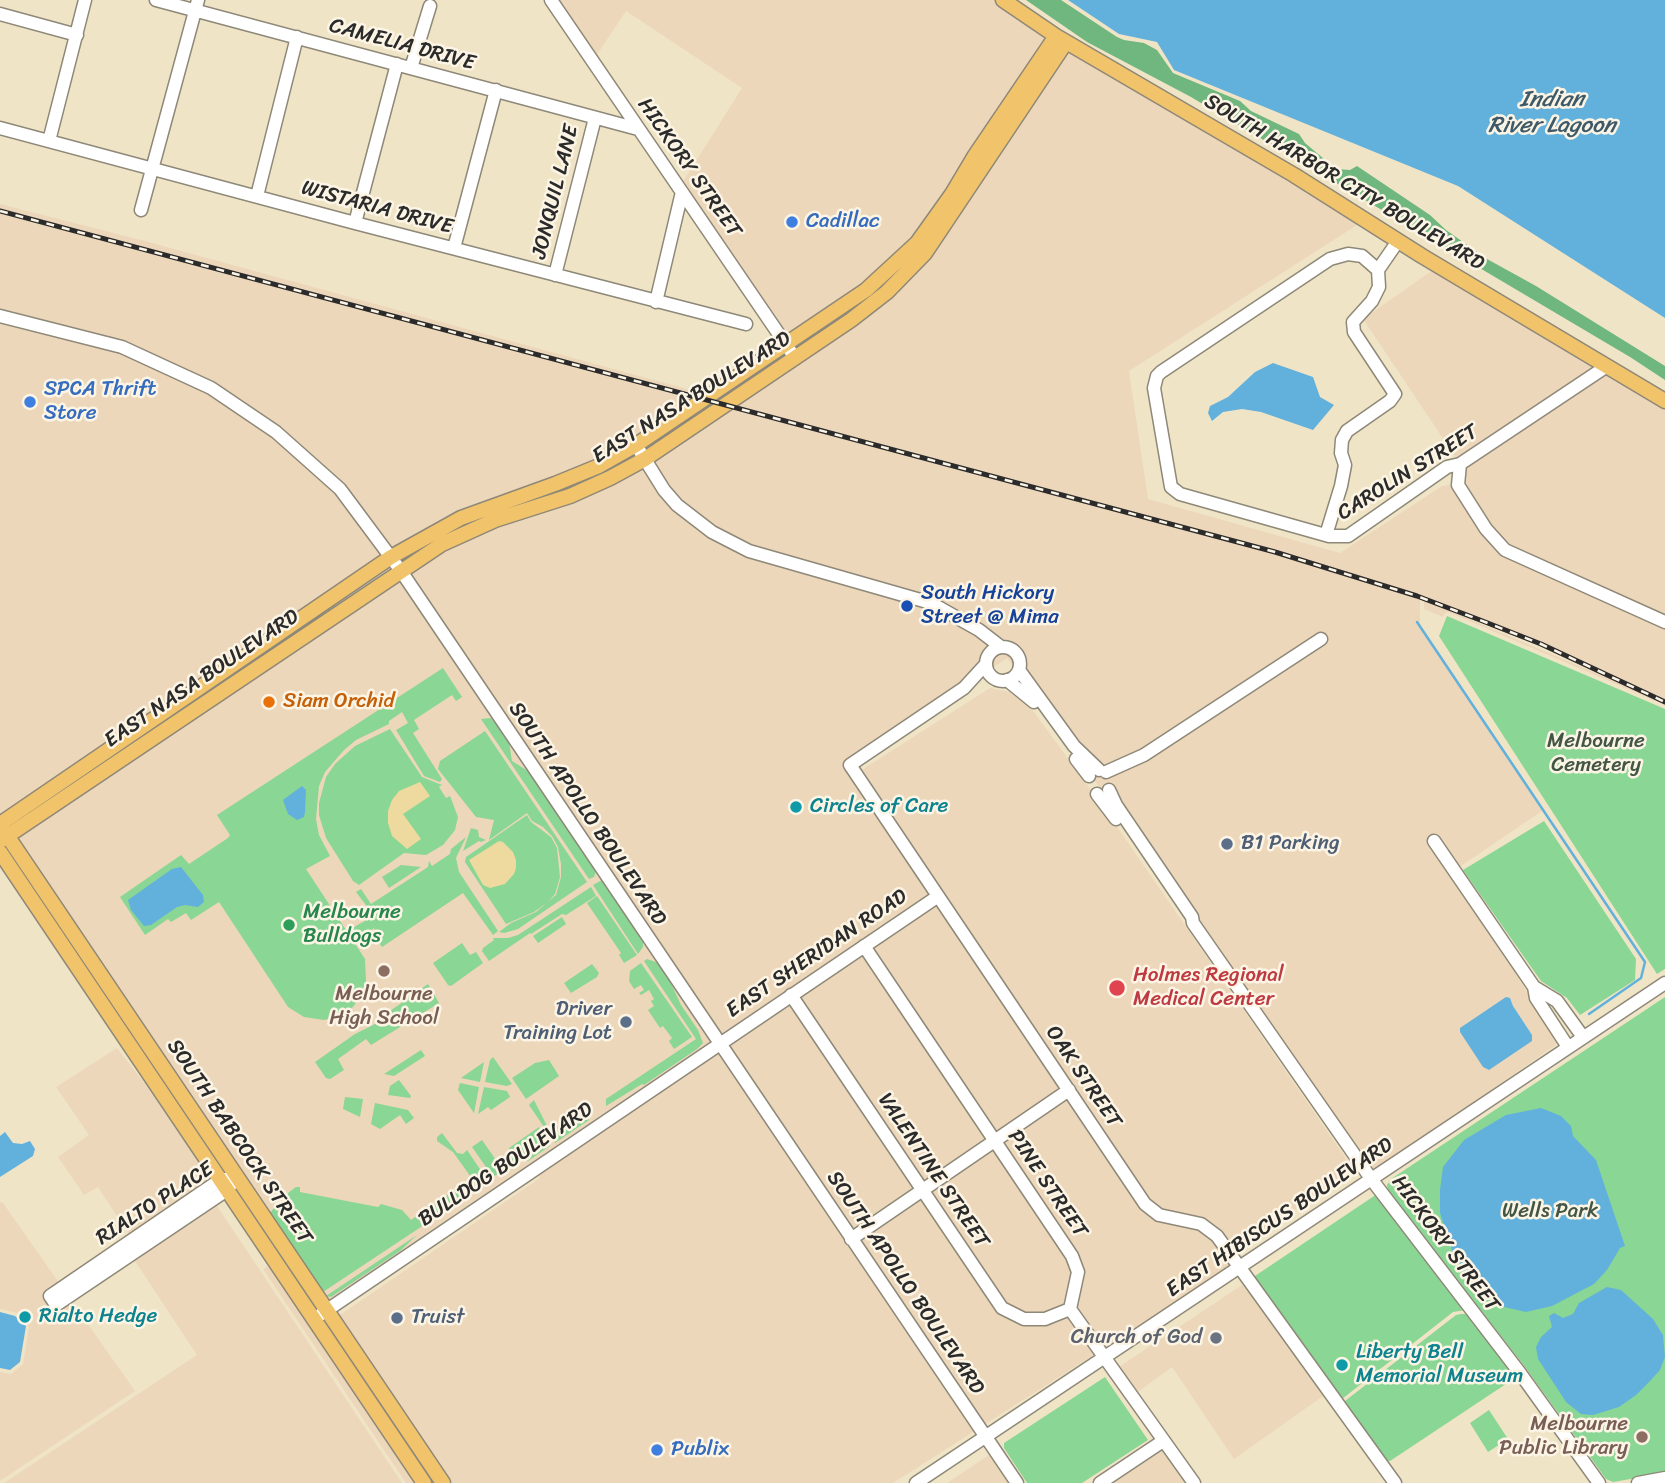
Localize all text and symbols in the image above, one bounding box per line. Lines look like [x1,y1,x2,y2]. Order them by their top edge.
street label: CAMELIA DRIVE [326,13,478,77]
water label: Indian River Lagoon [1488,86,1616,140]
street label: SOUTH HARBOR CITY BOULEVARD [1200,89,1488,277]
street label: HICKORY STREET [632,94,746,242]
street label: JONQUIL LANE [527,122,585,262]
street label: WISTARIA DRIVE [299,176,455,240]
place label: Cadillac [806,209,879,235]
marker: Cadillac [784,214,800,230]
street label: EAST NASA BOULEVARD [588,327,796,469]
place label: SPCA Thrift Store [44,377,156,427]
marker: SPCA Thrift Store [22,394,38,410]
street label: CAROLIN STREET [1333,420,1483,526]
place label: South Hickory Street @ Mima [921,581,1059,631]
marker: South Hickory Street @ Mima [899,598,915,614]
street label: EAST NASA BOULEVARD [100,604,304,754]
place label: Siam Orchid [283,689,395,715]
marker: Siam Orchid [261,694,277,710]
street label: SOUTH APOLLO BOULEVARD [503,697,671,931]
park label: Melbourne Cemetery [1547,729,1645,779]
place label: Circles of Care [810,794,948,820]
marker: Circles of Care [788,799,804,815]
place label: B1 Parking [1241,831,1340,857]
marker: B1 Parking [1219,836,1235,852]
street label: EAST SHERIDAN ROAD [722,884,912,1024]
place label: Melbourne Bulldogs [303,900,401,950]
marker: Melbourne Bulldogs [281,917,297,933]
marker: Melbourne High School [376,963,392,979]
place label: Holmes Regional Medical Center [1133,963,1284,1013]
marker: Holmes Regional Medical Center [1107,978,1127,998]
place label: Melbourne High School [329,982,439,1032]
place label: Driver Training Lot [503,997,612,1047]
marker: Driver Training Lot [618,1014,634,1030]
street label: OAK STREET [1040,1021,1126,1133]
street label: SOUTH BABCOCK STREET [161,1035,317,1249]
street label: VALENTINE STREET [872,1089,994,1253]
street label: BULLDOG BOULEVARD [414,1097,598,1233]
street label: PINE STREET [1002,1125,1092,1243]
street label: EAST HIBISCUS BOULEVARD [1162,1133,1398,1303]
street label: RIALTO PLACE [92,1157,218,1251]
street label: SOUTH APOLLO BOULEVARD [821,1166,989,1400]
street label: HICKORY STREET [1386,1171,1504,1317]
park label: Wells Park [1502,1199,1598,1225]
place label: Rialto Hedge [39,1304,157,1330]
place label: Truist [411,1305,465,1331]
marker: Rialto Hedge [17,1309,33,1325]
marker: Truist [389,1310,405,1326]
place label: Church of God [1071,1325,1202,1351]
marker: Church of God [1208,1330,1224,1346]
place label: Liberty Bell Memorial Museum [1356,1340,1523,1390]
marker: Liberty Bell Memorial Museum [1334,1357,1350,1373]
place label: Melbourne Public Library [1499,1412,1628,1462]
marker: Melbourne Public Library [1634,1429,1650,1445]
place label: Publix [671,1437,729,1463]
marker: Publix [649,1442,665,1458]

